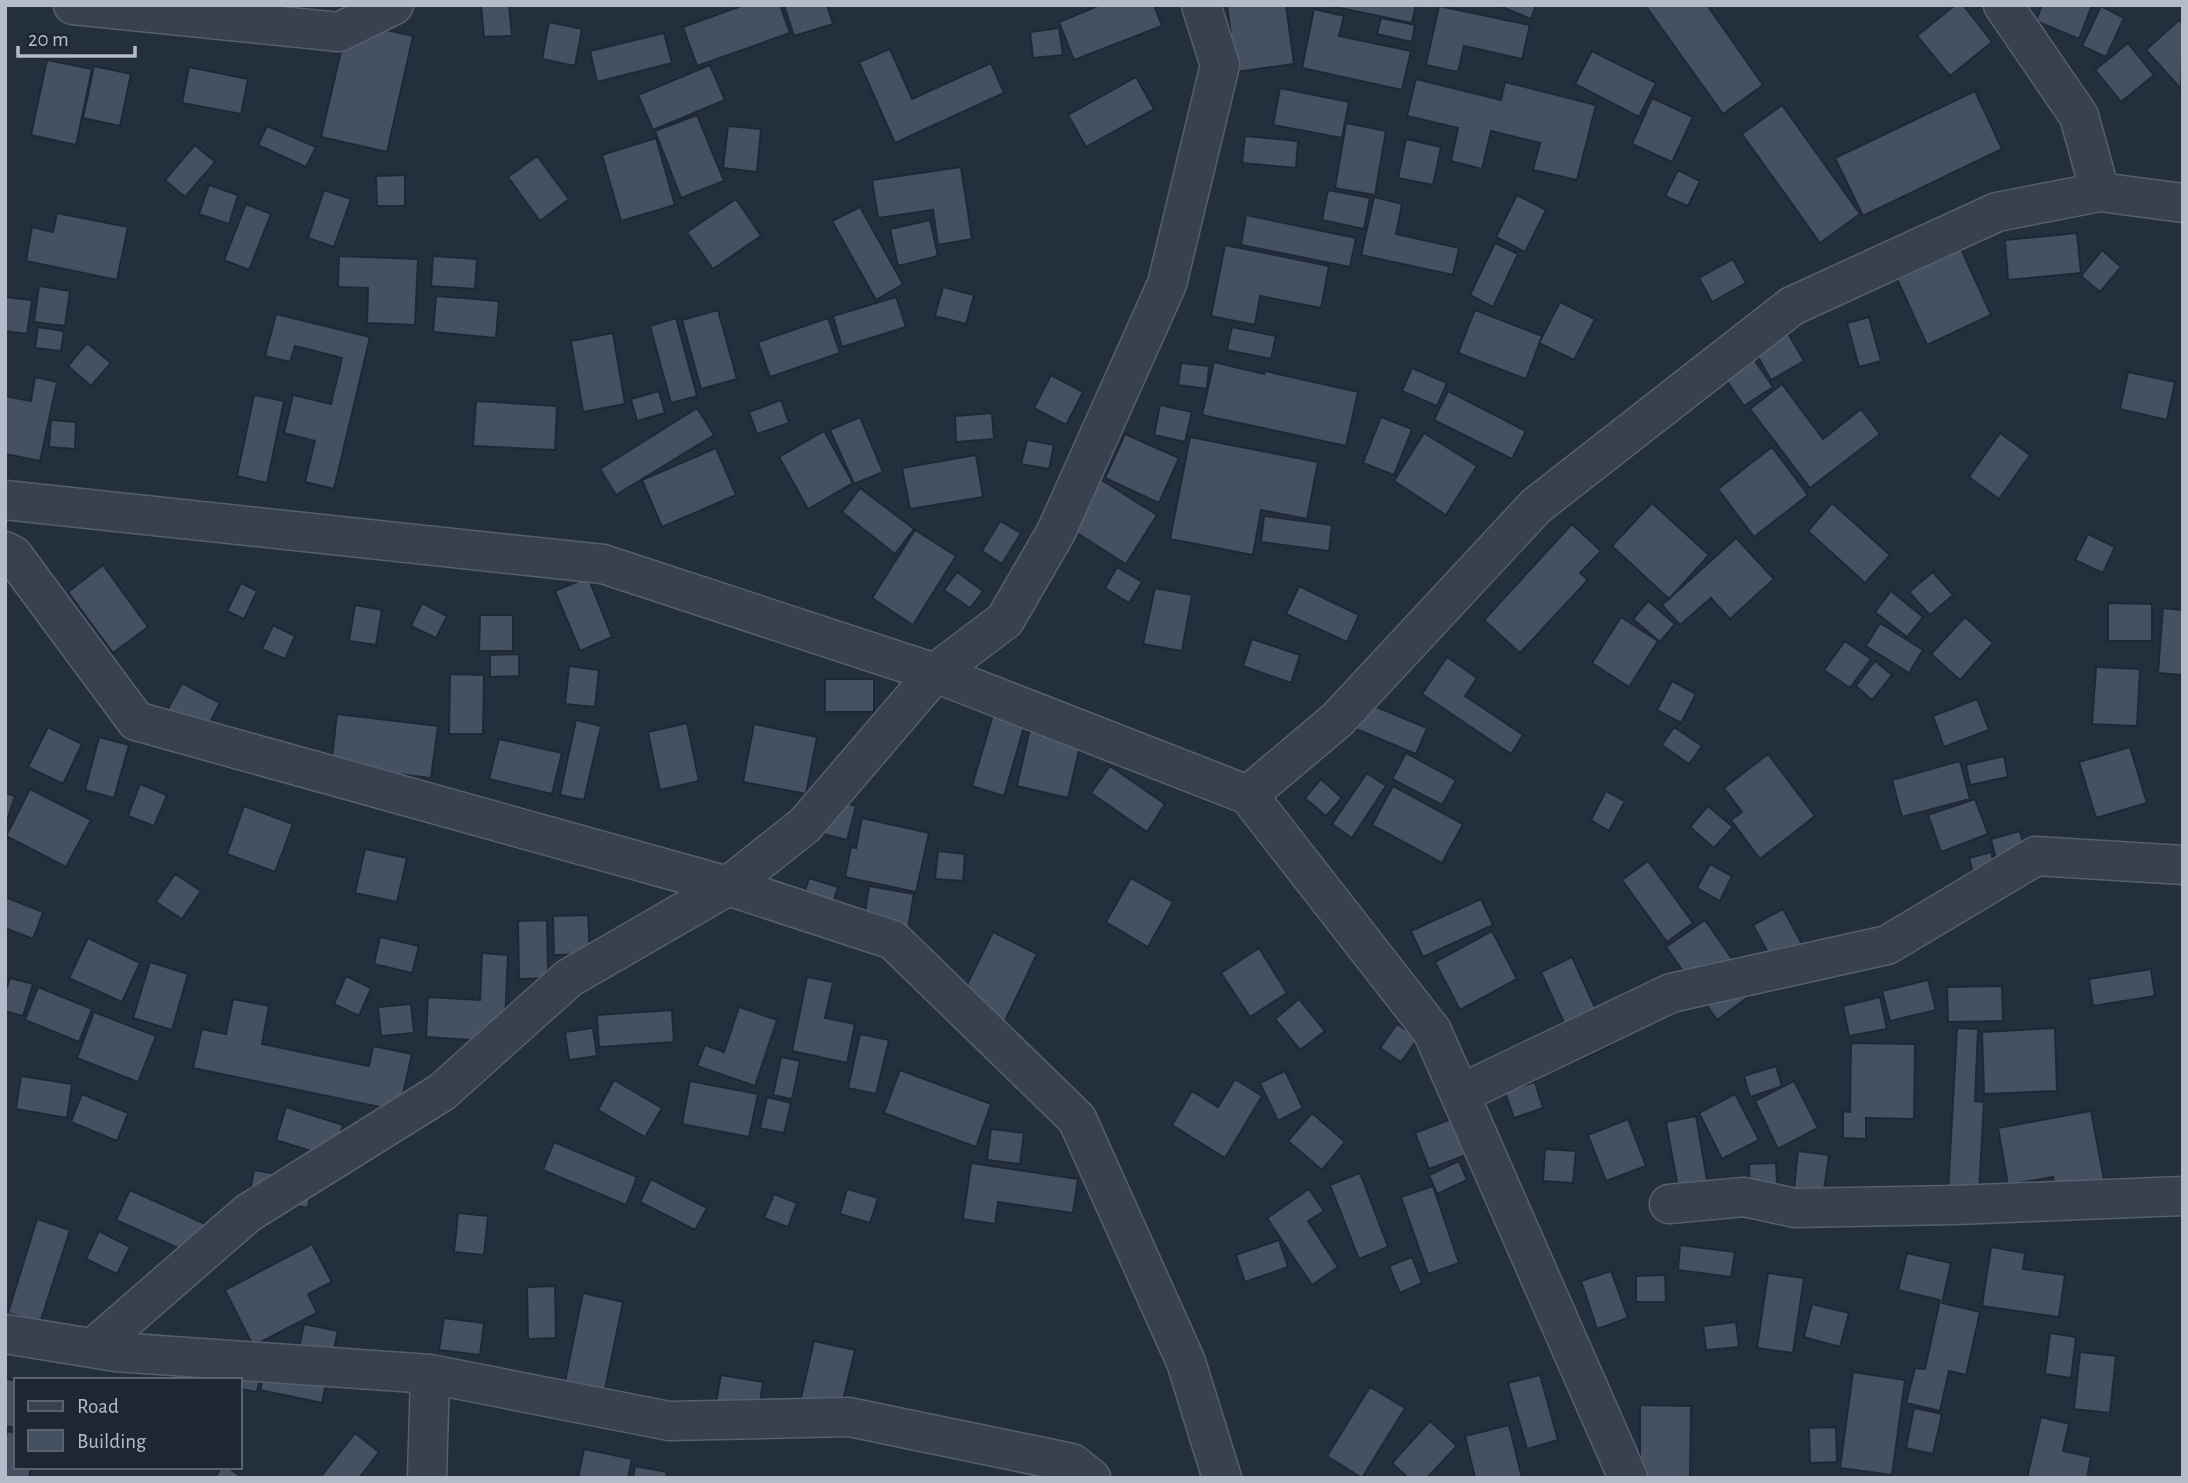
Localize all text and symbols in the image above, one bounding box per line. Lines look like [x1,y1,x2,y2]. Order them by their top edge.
scale bar [18,14,135,58]
text: 20 m [28,29,69,50]
legend [14,1378,242,1469]
text: Road [77,1396,119,1417]
text: Building [77,1431,147,1452]

